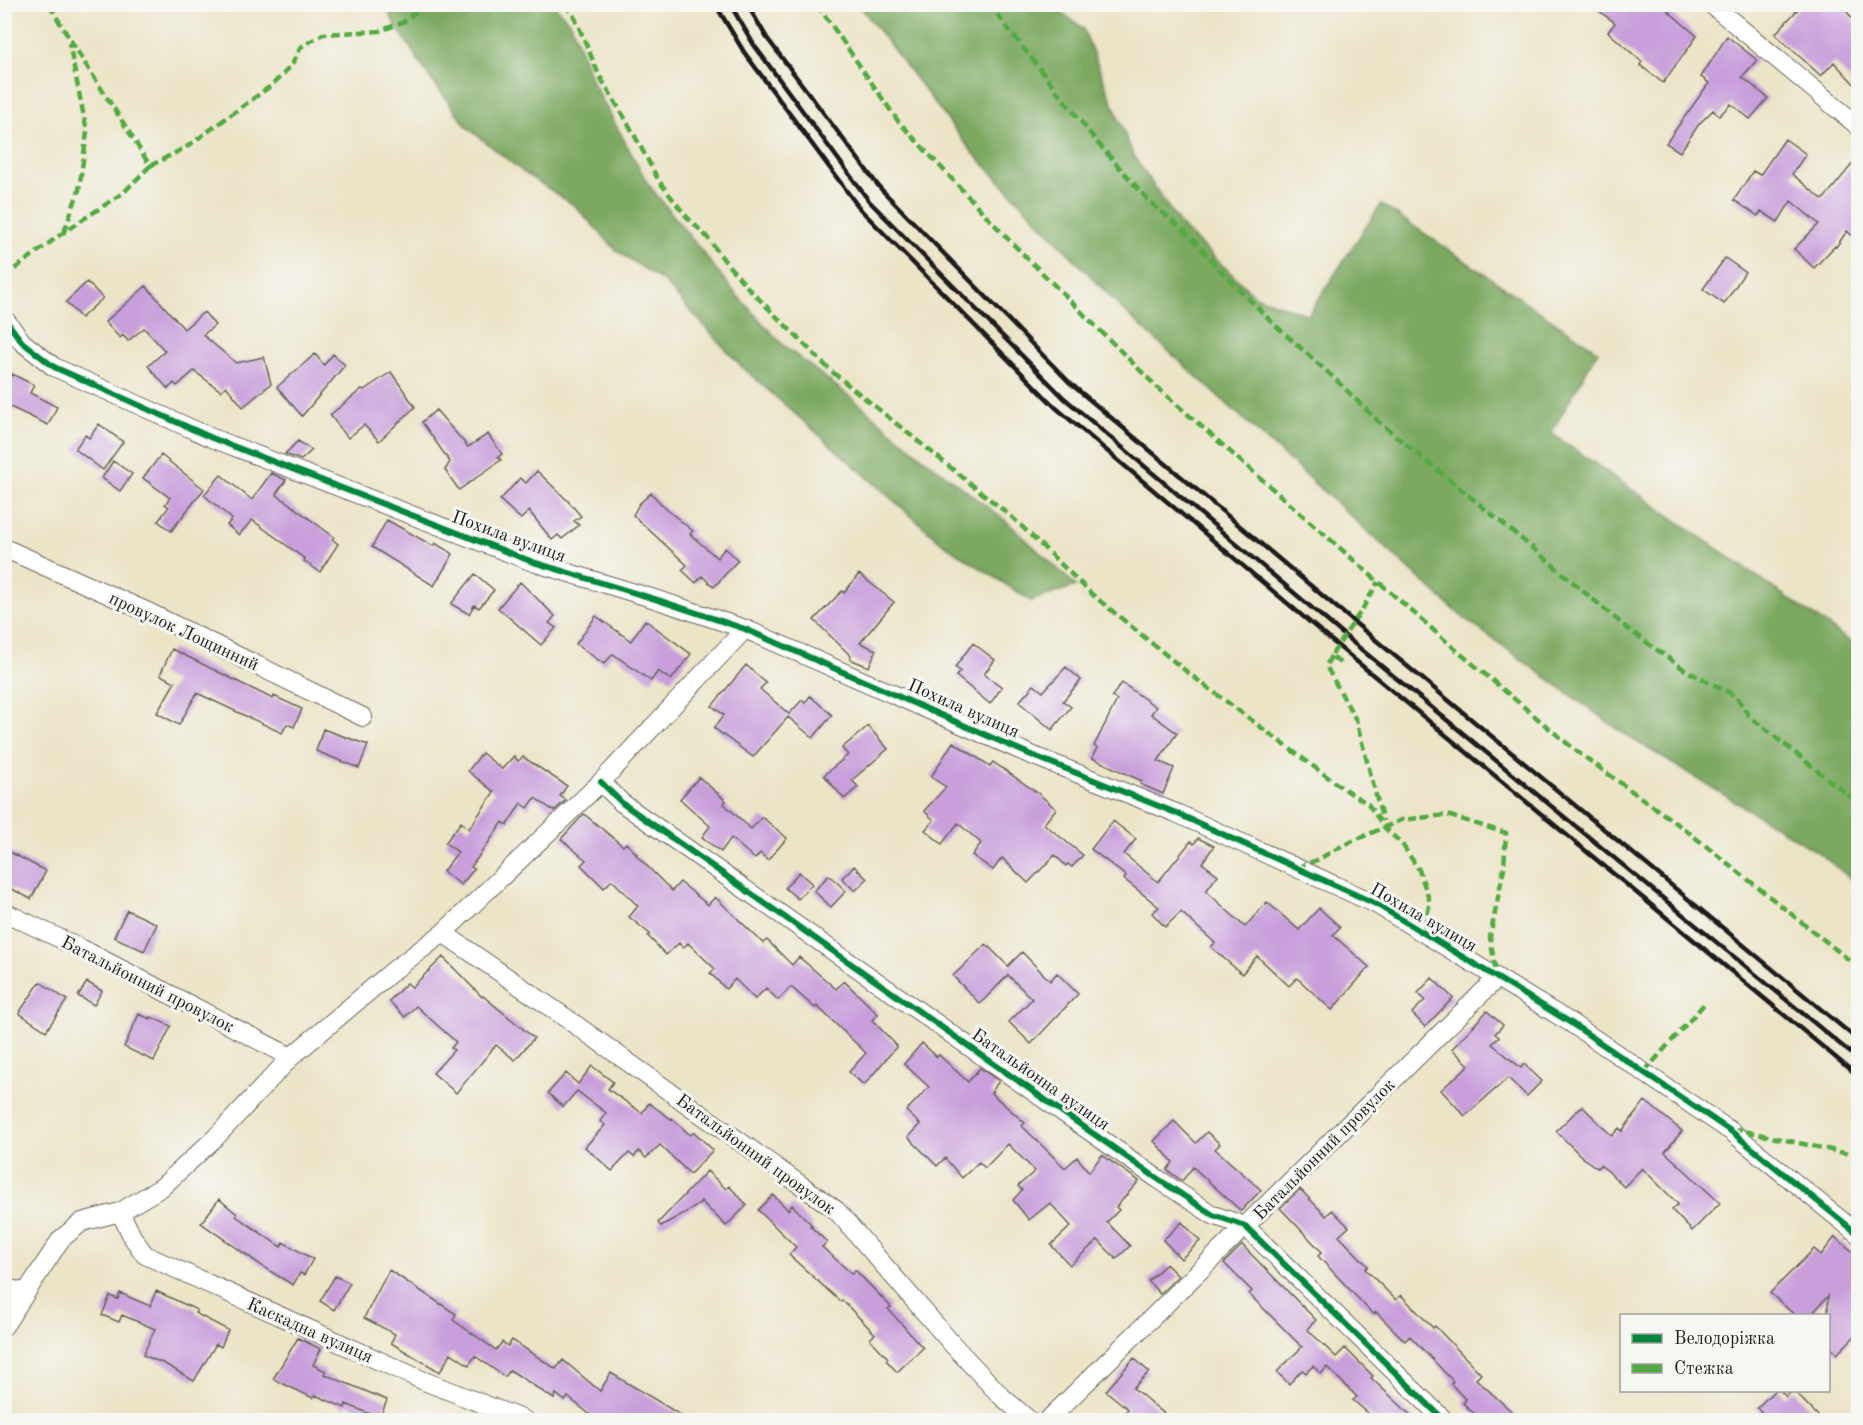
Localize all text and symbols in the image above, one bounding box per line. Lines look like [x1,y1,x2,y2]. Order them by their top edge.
street label: Похила вулиця [449,508,568,566]
street label: провулок Лощинний [106,589,261,674]
street label: Похила вулиця [905,676,1022,742]
street label: Похила вулиця [1367,880,1480,956]
street label: Батальйонний провулок [58,933,237,1036]
street label: Батальйонна вулиця [968,1025,1113,1134]
street label: Батальйонний провулок [1251,1076,1399,1224]
street label: Батальйонний провулок [673,1091,838,1218]
street label: Каскадна вулиця [244,1295,375,1367]
legend [1620,1314,1830,1392]
text: Велодоріжка [1674,1330,1775,1348]
text: Стежка [1674,1360,1734,1378]

